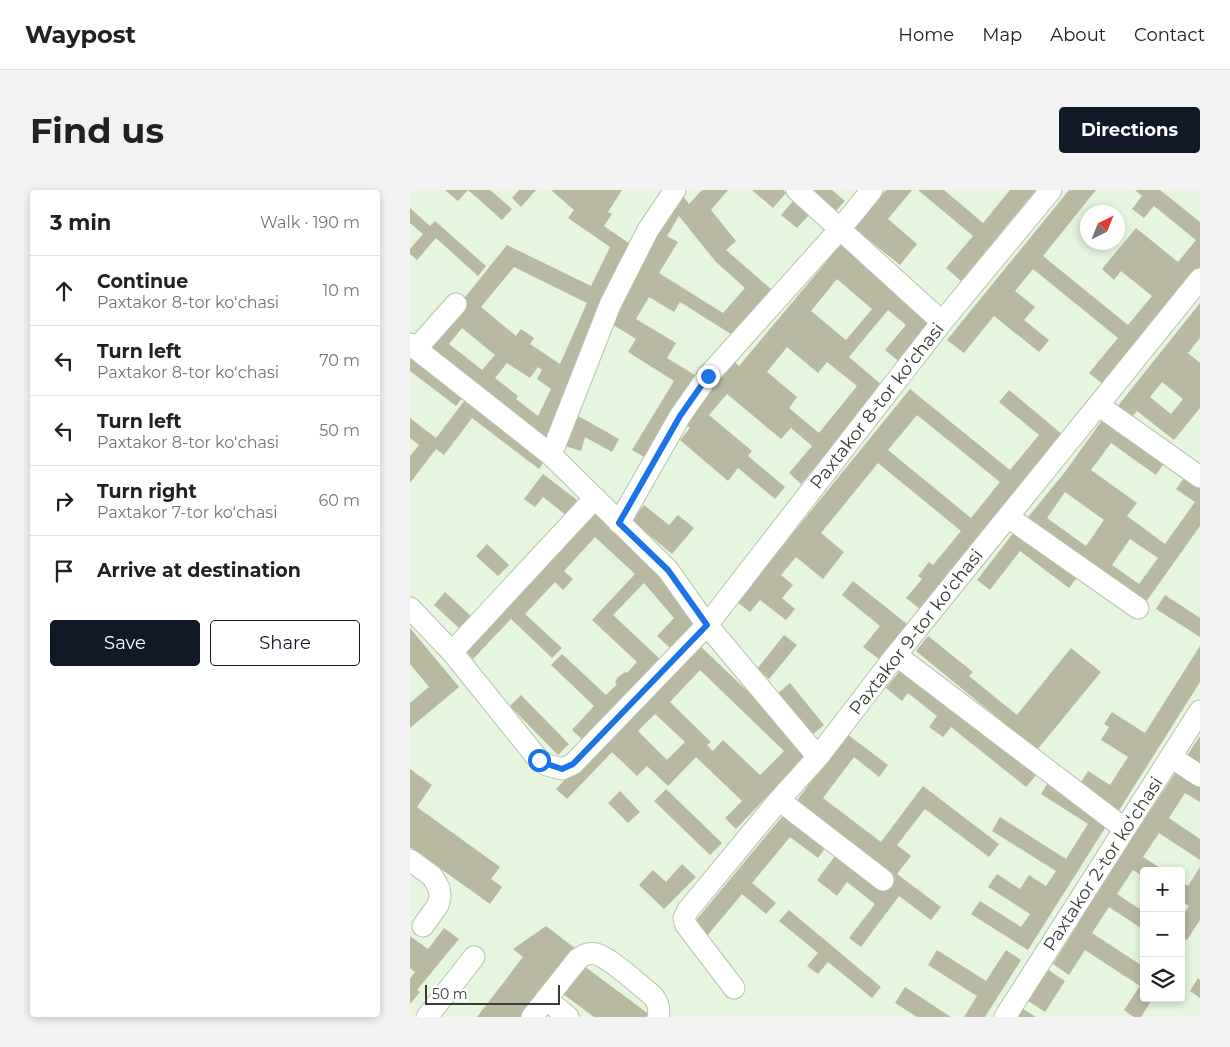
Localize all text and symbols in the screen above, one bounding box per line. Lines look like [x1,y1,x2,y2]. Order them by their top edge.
text: Waypost [25,20,136,49]
text: Home [898,24,954,46]
text: Map [982,24,1022,46]
text: About [1050,24,1106,46]
text: Contact [1134,24,1205,46]
button: Directions [1059,107,1200,153]
text: Find us [30,109,164,152]
north arrow [1080,205,1125,250]
text: 3 min [50,210,111,235]
text: Walk · 190 m [260,213,360,232]
text: Continue [97,270,188,293]
icon: ahead [50,277,78,305]
text: 10 m [322,281,360,300]
text: Paxtakor 8-tor koʻchasi [97,293,279,312]
street label: Paxtakor 8-tor koʻchasi [805,319,949,493]
text: Turn left [97,340,182,363]
icon: left [50,347,78,375]
text: 70 m [319,351,360,370]
text: Paxtakor 8-tor koʻchasi [97,363,279,382]
route end [697,365,720,388]
text: Turn left [97,410,182,433]
icon: left [50,417,78,445]
text: 50 m [319,421,360,440]
text: Paxtakor 8-tor koʻchasi [97,433,279,452]
text: Turn right [97,480,197,503]
icon: right [50,487,78,515]
text: 60 m [318,491,360,510]
text: Paxtakor 7-tor koʻchasi [97,503,277,522]
street label: Paxtakor 9-tor koʻchasi [844,545,988,719]
icon: arrive [50,557,78,585]
text: Arrive at destination [97,559,301,582]
button: Save [50,620,200,666]
button: Share [210,620,360,666]
route start [528,749,551,772]
street label: Paxtakor 2-tor koʻchasi [1038,773,1168,955]
map controls [1140,867,1185,1002]
button: + [1140,867,1185,912]
button: − [1140,912,1185,957]
button: layers [1140,957,1185,1002]
scale bar [425,982,560,1005]
text: 50 m [432,985,468,1003]

